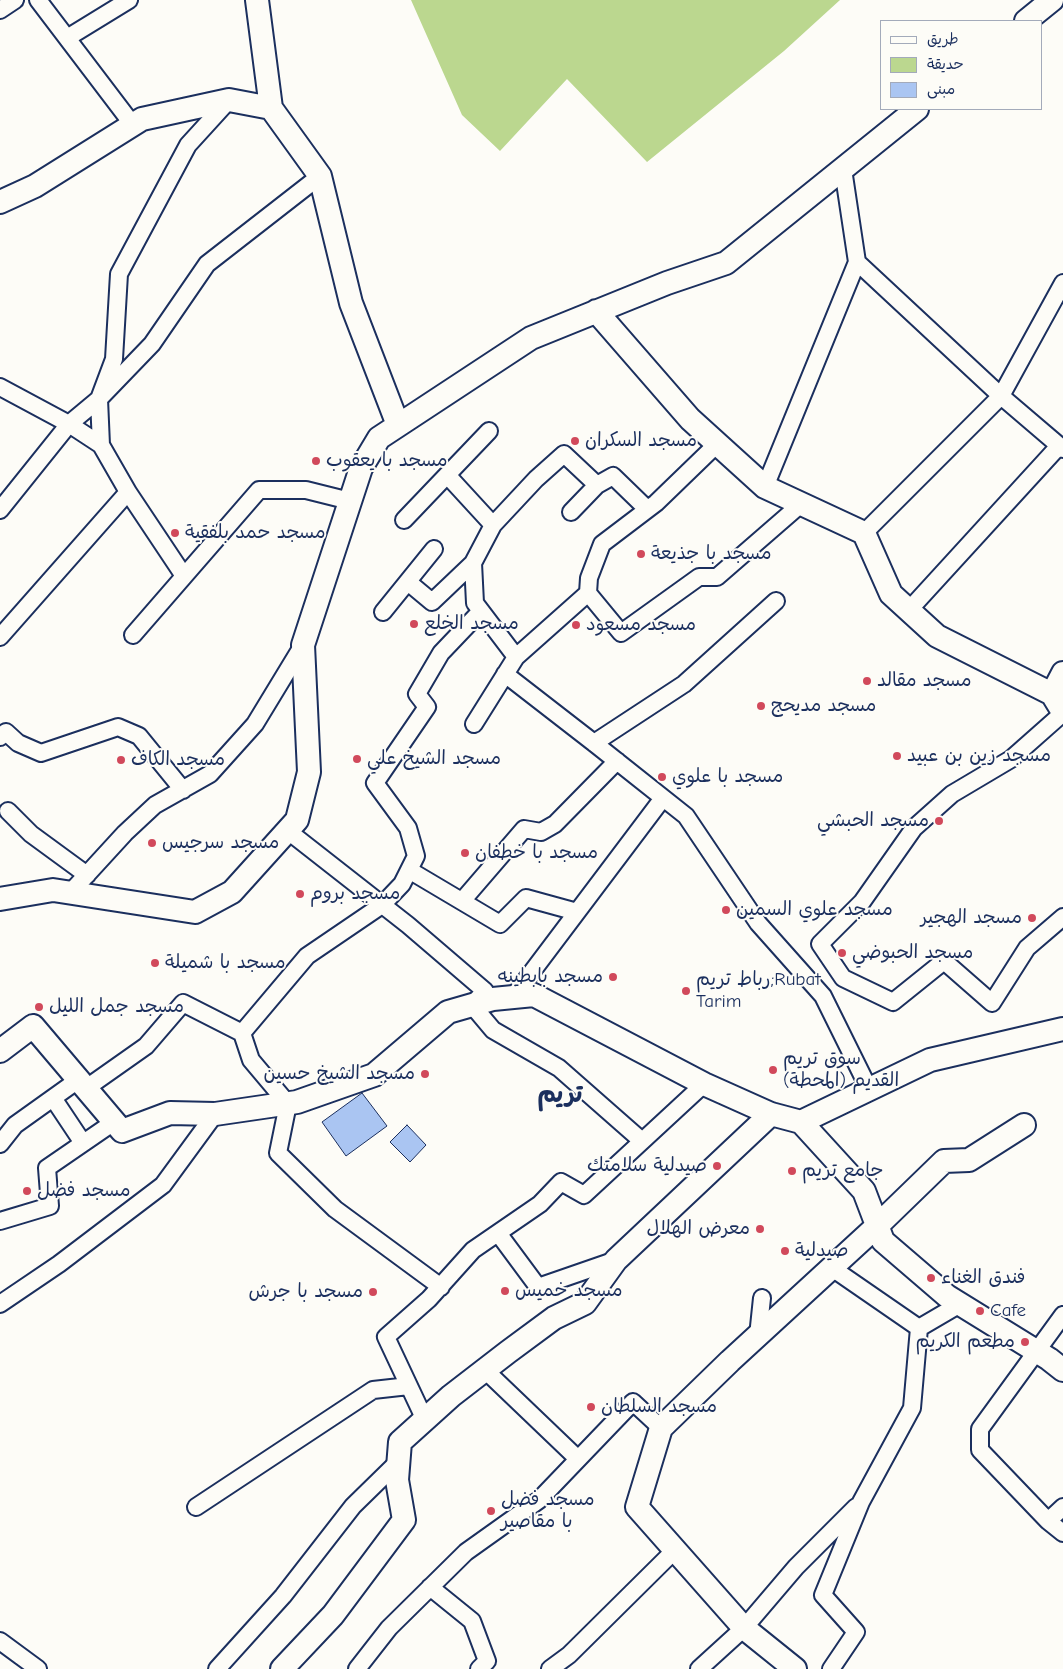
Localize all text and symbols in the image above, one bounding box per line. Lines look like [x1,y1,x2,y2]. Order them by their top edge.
legend [880,20,1043,110]
text: طريق [927,30,959,48]
text: حديقة [927,55,964,73]
text: مبنى [927,80,955,98]
place label: مسجد السكران [585,430,697,452]
marker: مسجد السكران [569,435,581,447]
place label: مسجد با يعقوب [326,450,448,472]
marker: مسجد با يعقوب [310,455,322,467]
place label: مسجد حمد بلفقية [185,522,326,544]
marker: مسجد حمد بلفقية [169,527,181,539]
place label: مسجد با جذيعة [651,543,772,565]
marker: مسجد با جذيعة [635,548,647,560]
place label: مسجد الخلع [424,613,519,635]
place label: مسجد مسعود [586,614,696,636]
marker: مسجد الخلع [408,618,420,630]
marker: مسجد مسعود [570,619,582,631]
place label: مسجد مقالد [877,670,972,692]
marker: مسجد مقالد [861,675,873,687]
place label: مسجد مديحج [771,695,876,717]
marker: مسجد مديحج [755,700,767,712]
place label: مسجد زين بن عبيد [907,745,1051,767]
place label: مسجد الشيخ علي [367,748,501,770]
place label: مسجد الكاف [131,749,225,771]
marker: مسجد زين بن عبيد [891,750,903,762]
marker: مسجد الشيخ علي [351,753,363,765]
marker: مسجد الكاف [115,754,127,766]
place label: مسجد با علوي [672,766,783,788]
marker: مسجد با علوي [656,771,668,783]
place label: مسجد الحبشي [817,810,929,832]
marker: مسجد الحبشي [933,815,945,827]
place label: مسجد سرجيس [162,832,279,854]
marker: مسجد سرجيس [146,837,158,849]
place label: مسجد با خطفان [475,842,598,864]
marker: مسجد با خطفان [459,847,471,859]
place label: مسجد بروم [310,883,400,905]
marker: مسجد بروم [294,888,306,900]
place label: مسجد علوي السمين [736,899,893,921]
marker: مسجد علوي السمين [720,904,732,916]
place label: مسجد الهجير [921,907,1022,929]
marker: مسجد الهجير [1026,912,1038,924]
place label: مسجد الحبوضي [852,942,973,964]
marker: مسجد الحبوضي [836,947,848,959]
place label: مسجد با شميلة [165,952,286,974]
marker: مسجد با شميلة [149,957,161,969]
place label: مسجد بابطينه [498,966,603,988]
place label: رباط تريم;Rubat Tarim [696,969,821,1013]
marker: مسجد بابطينه [607,971,619,983]
marker: رباط تريم;Rubat Tarim [680,985,692,997]
place label: مسجد جمل الليل [49,996,184,1018]
marker: مسجد جمل الليل [33,1001,45,1013]
place label: سوق تريم القديم (المحطة) [783,1048,899,1092]
place label: مسجد الشيخ حسين [263,1063,415,1085]
marker: سوق تريم القديم (المحطة) [767,1064,779,1076]
marker: مسجد الشيخ حسين [419,1068,431,1080]
district label: تريم [538,1081,582,1109]
place label: صيدلية سلامتك [587,1155,707,1177]
marker: صيدلية سلامتك [711,1160,723,1172]
place label: جامع تريم [802,1160,884,1182]
marker: جامع تريم [786,1165,798,1177]
place label: مسجد فضل [37,1180,131,1202]
marker: مسجد فضل [21,1185,33,1197]
place label: معرض الهلال [647,1218,750,1240]
marker: معرض الهلال [754,1223,766,1235]
place label: صيدلية [795,1240,848,1262]
marker: صيدلية [779,1245,791,1257]
place label: فندق الغناء [941,1267,1025,1289]
marker: فندق الغناء [925,1272,937,1284]
place label: مسجد خميس [515,1280,623,1302]
place label: مسجد با جرش [249,1281,363,1303]
marker: مسجد خميس [499,1285,511,1297]
marker: مسجد با جرش [367,1286,379,1298]
place label: Cafe [990,1300,1026,1322]
marker: Cafe [974,1305,986,1317]
place label: مطعم الكريم [915,1331,1015,1353]
marker: مطعم الكريم [1019,1336,1031,1348]
place label: مسجد السلطان [601,1396,717,1418]
marker: مسجد السلطان [585,1401,597,1413]
place label: مسجد فضل با مقاصير [501,1489,595,1533]
marker: مسجد فضل با مقاصير [485,1505,497,1517]

